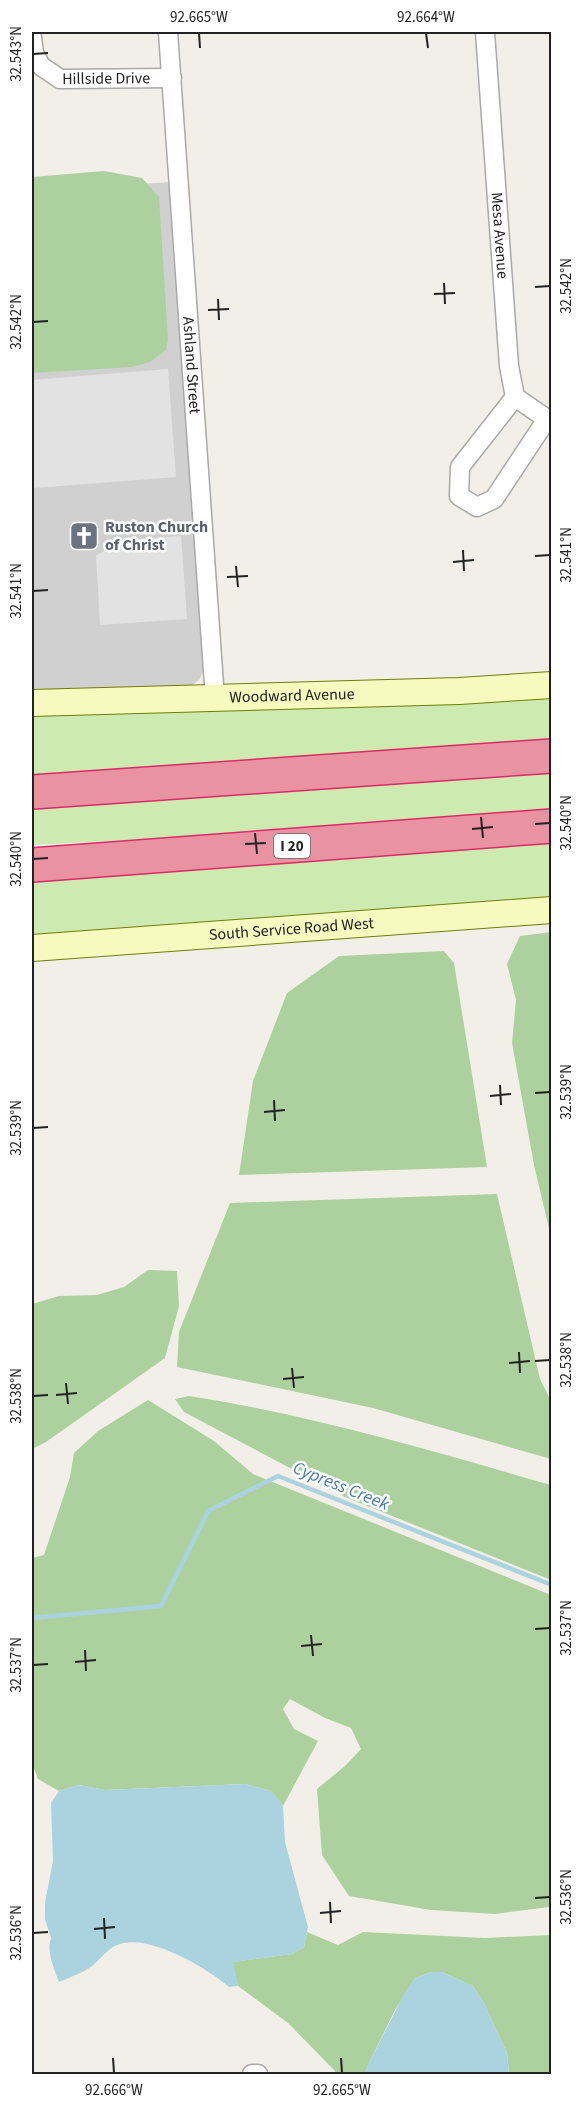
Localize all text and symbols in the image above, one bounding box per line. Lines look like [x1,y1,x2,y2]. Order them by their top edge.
text: 92.665°W [170,7,228,28]
text: 92.664°W [397,7,455,28]
text: 32.543°N [6,26,27,82]
street label: Hillside Drive [62,67,150,90]
street label: Mesa Avenue [486,191,514,280]
text: 32.542°N [556,258,577,314]
text: 32.542°N [6,294,27,350]
street label: Ashland Street [177,316,206,415]
place label: Ruston Church of Christ [105,516,208,556]
church icon: Ruston Church of Christ [68,520,100,552]
text: 32.541°N [556,527,577,583]
text: 32.541°N [6,563,27,619]
street label: Woodward Avenue [229,683,355,708]
text: 32.540°N [556,795,577,851]
text: 32.540°N [6,831,27,887]
road number: I 20 [274,834,310,858]
street label: South Service Road West [208,912,375,946]
text: 32.539°N [556,1064,577,1120]
text: 32.539°N [6,1100,27,1156]
text: 32.538°N [556,1332,577,1388]
text: 32.538°N [6,1368,27,1424]
water label: Cypress Creek [289,1455,393,1517]
text: 32.537°N [556,1600,577,1656]
text: 32.537°N [6,1637,27,1693]
text: 32.536°N [556,1869,577,1925]
text: 32.536°N [6,1905,27,1961]
text: 92.666°W [85,2080,143,2101]
text: 92.665°W [313,2080,371,2101]

